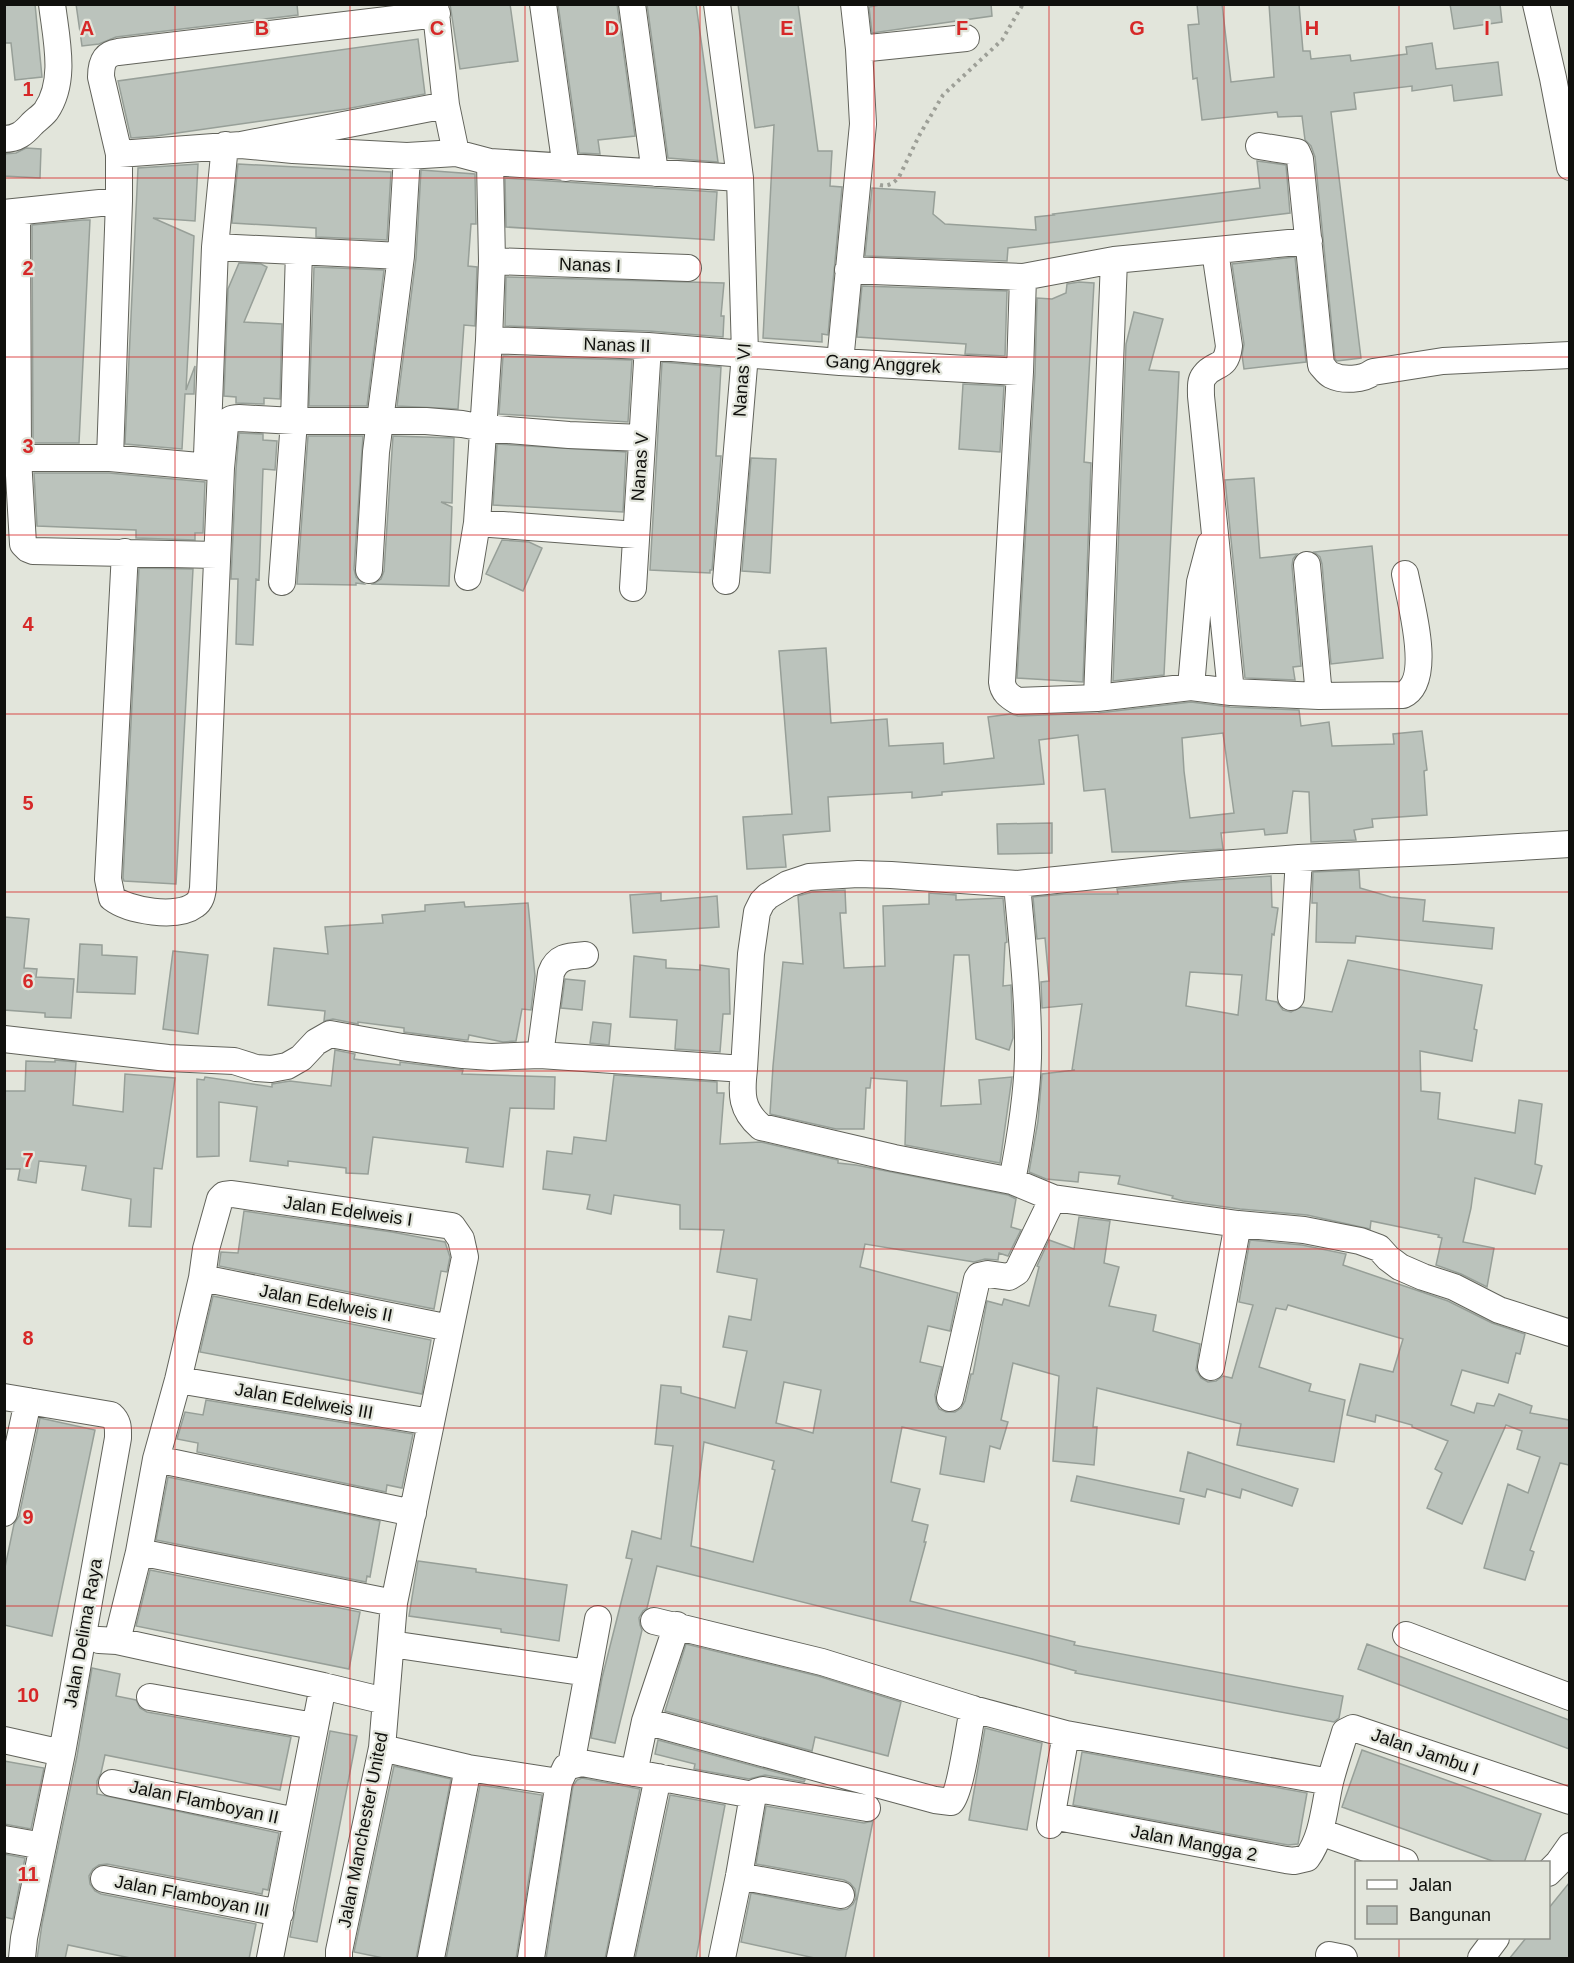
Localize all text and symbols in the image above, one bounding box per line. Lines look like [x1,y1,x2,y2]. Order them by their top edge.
text: A [80,17,94,39]
text: B [255,17,269,39]
text: C [430,17,444,39]
text: D [605,17,619,39]
text: E [780,17,794,39]
text: F [956,17,968,39]
text: G [1129,17,1145,39]
text: H [1305,17,1319,39]
text: I [1484,17,1490,39]
text: 1 [22,78,34,100]
street label: Nanas I [559,254,621,276]
text: 2 [22,257,34,279]
street label: Nanas II [583,334,651,356]
street label: Nanas VI [729,342,755,418]
street label: Gang Anggrek [825,351,942,377]
street label: Nanas V [628,432,652,502]
text: 3 [22,435,34,457]
text: 4 [22,613,34,635]
text: 5 [22,792,34,814]
text: 6 [22,970,34,992]
text: 7 [22,1149,34,1171]
street label: Jalan Edelweis I [282,1192,414,1230]
street label: Jalan Edelweis II [258,1280,394,1326]
text: 8 [22,1327,34,1349]
street label: Jalan Edelweis III [233,1379,375,1423]
text: 9 [22,1506,34,1528]
street label: Jalan Delima Raya [60,1556,106,1709]
text: 10 [17,1684,39,1706]
street label: Jalan Jambu I [1369,1724,1481,1780]
street label: Jalan Manchester United [334,1730,392,1930]
street label: Jalan Flamboyan II [128,1776,280,1828]
street label: Jalan Mangga 2 [1129,1821,1259,1865]
legend [1355,1861,1550,1939]
text: 11 [17,1863,39,1885]
street label: Jalan Flamboyan III [113,1871,271,1921]
text: Jalan [1409,1875,1452,1895]
text: Bangunan [1409,1905,1491,1925]

